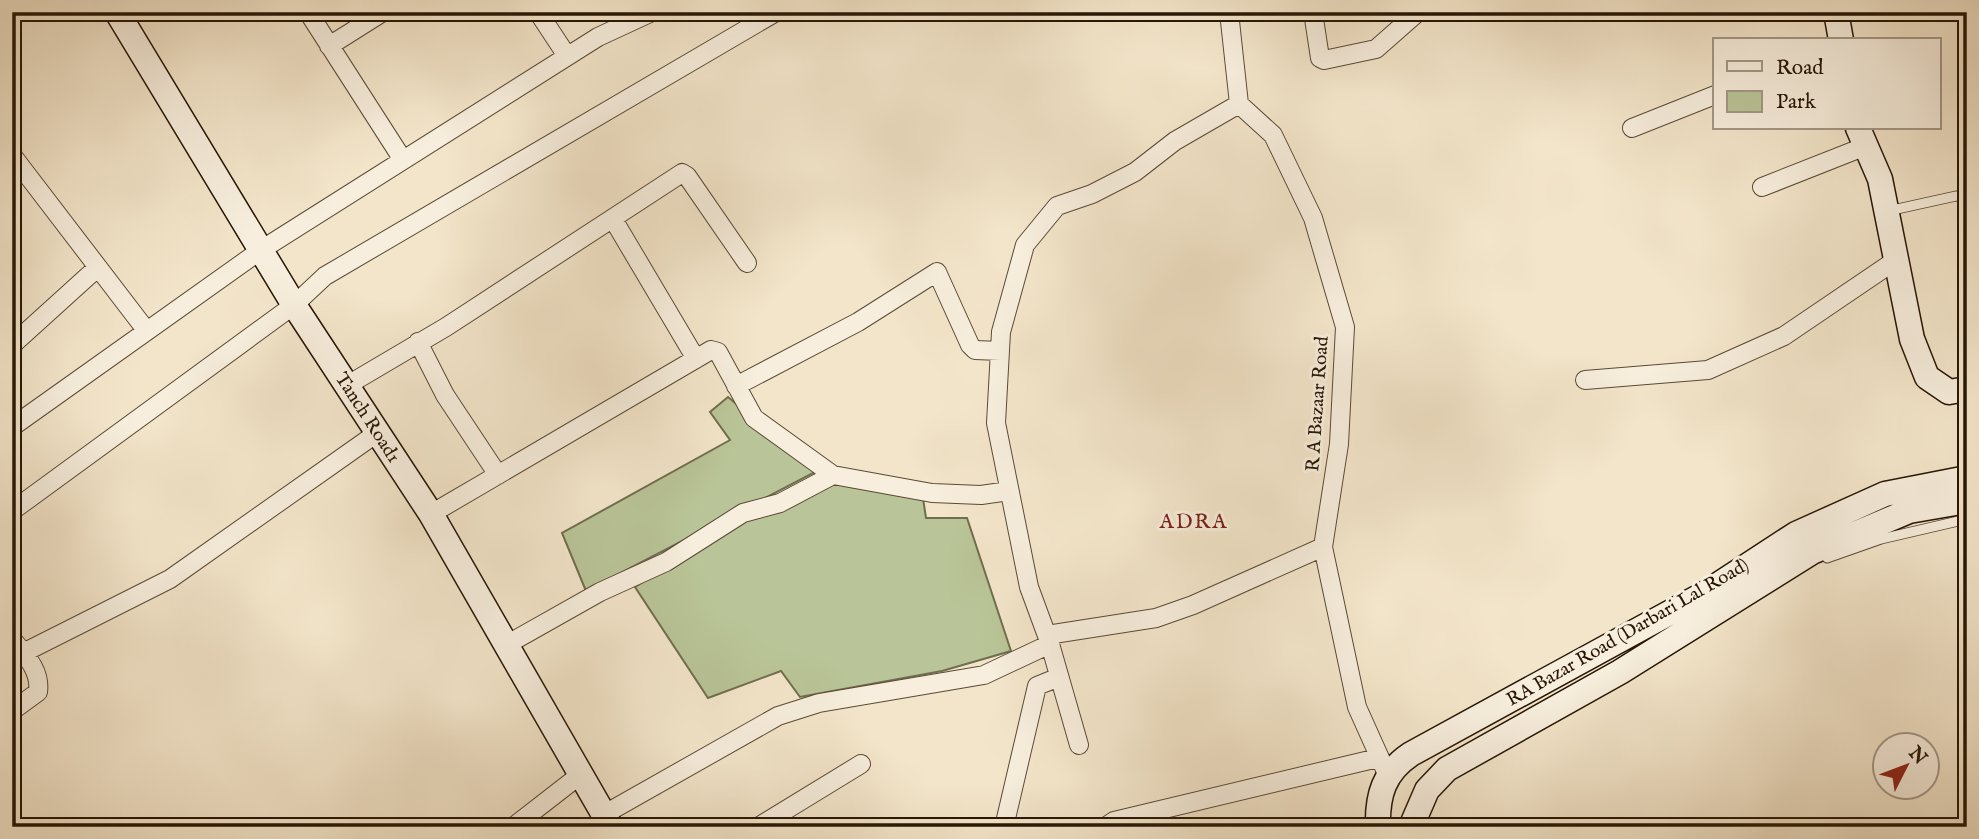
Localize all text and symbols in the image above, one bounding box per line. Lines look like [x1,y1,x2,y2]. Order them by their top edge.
legend [1713,38,1940,130]
text: Road [1776,55,1824,82]
text: Park [1776,89,1817,116]
street label: R A Bazaar Road [1301,335,1335,472]
street label: Tanch Road1 [329,368,405,468]
district label: ADRA [1159,509,1228,536]
street label: RA Bazar Road (Darbari Lal Road) [1502,554,1754,712]
north arrow [1870,730,1940,800]
text: N [1902,741,1932,771]

